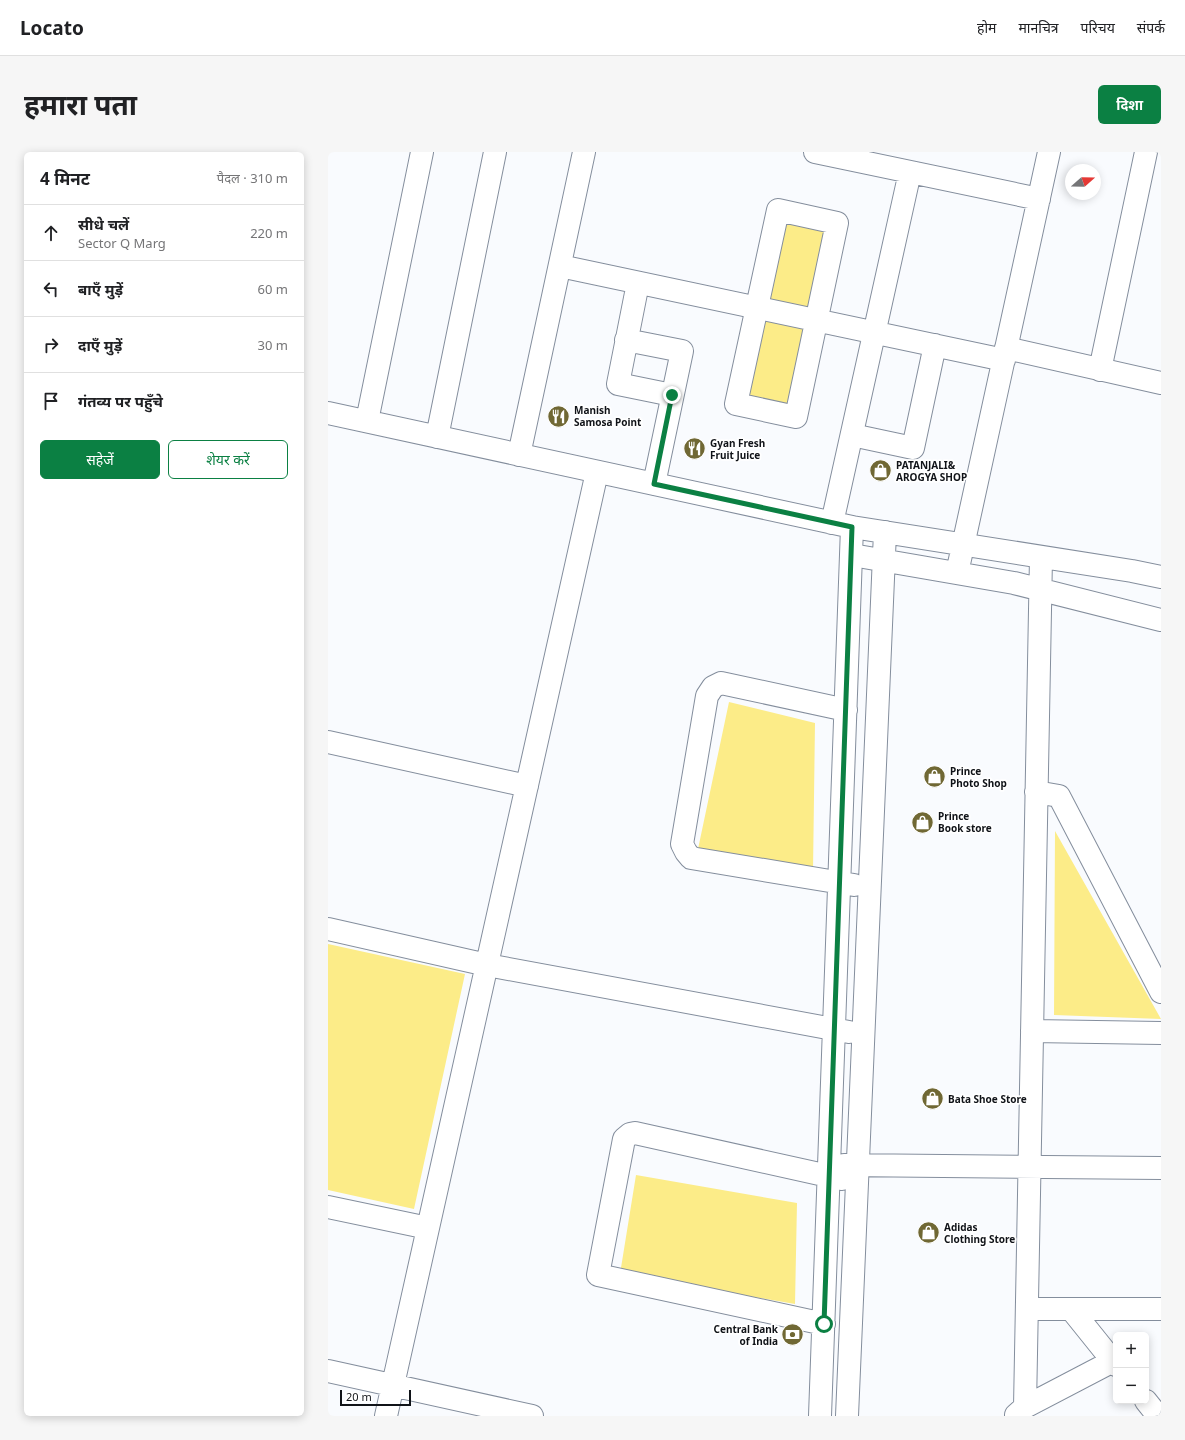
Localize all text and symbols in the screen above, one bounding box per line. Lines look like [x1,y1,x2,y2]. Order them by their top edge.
text: Locato [20,15,84,41]
text: होम [977,18,996,37]
text: मानचित्र [1018,18,1059,37]
text: परिचय [1081,18,1115,37]
text: संपर्क [1137,18,1165,37]
text: हमारा पता [24,85,137,123]
button: दिशा [1098,85,1161,124]
north arrow [1065,164,1101,200]
text: 4 मिनट [40,167,90,190]
text: पैदल · 310 m [217,169,288,187]
text: सीधे चलें [78,214,129,234]
icon: ahead [40,222,62,244]
text: 220 m [250,224,288,242]
text: Sector Q Marg [78,234,166,252]
icon: left [40,278,62,300]
text: बाएँ मुड़ें [78,279,123,299]
text: 60 m [258,280,288,298]
icon: right [40,334,62,356]
text: दाएँ मुड़ें [78,335,122,355]
text: 30 m [258,336,288,354]
route end [663,386,681,404]
icon: arrive [40,390,62,412]
text: गंतव्य पर पहुँचे [78,391,163,411]
restaurant icon: Manish Samosa Point [545,403,571,429]
place label: Manish Samosa Point [574,403,642,429]
restaurant icon: Gyan Fresh Fruit Juice [681,436,707,462]
place label: Gyan Fresh Fruit Juice [710,436,765,462]
button: सहेजें [40,440,160,479]
button: शेयर करें [168,440,288,479]
shop icon: PATANJALI& AROGYA SHOP [868,458,894,484]
place label: PATANJALI& AROGYA SHOP [896,458,967,484]
shop icon: Prince Photo Shop [922,764,948,790]
place label: Prince Photo Shop [950,764,1007,790]
shop icon: Prince Book store [910,809,936,835]
place label: Prince Book store [938,809,992,835]
shop icon: Bata Shoe Store [920,1086,946,1112]
place label: Bata Shoe Store [948,1092,1027,1106]
shop icon: Adidas Clothing Store [916,1220,942,1246]
place label: Adidas Clothing Store [944,1220,1015,1246]
route start [815,1315,833,1333]
place label: Central Bank of India [714,1322,779,1348]
bank icon: Central Bank of India [780,1322,806,1348]
map controls [1113,1332,1149,1404]
button: + [1113,1332,1149,1368]
button: − [1113,1368,1149,1404]
scale bar [340,1388,411,1407]
text: 20 m [346,1389,372,1404]

